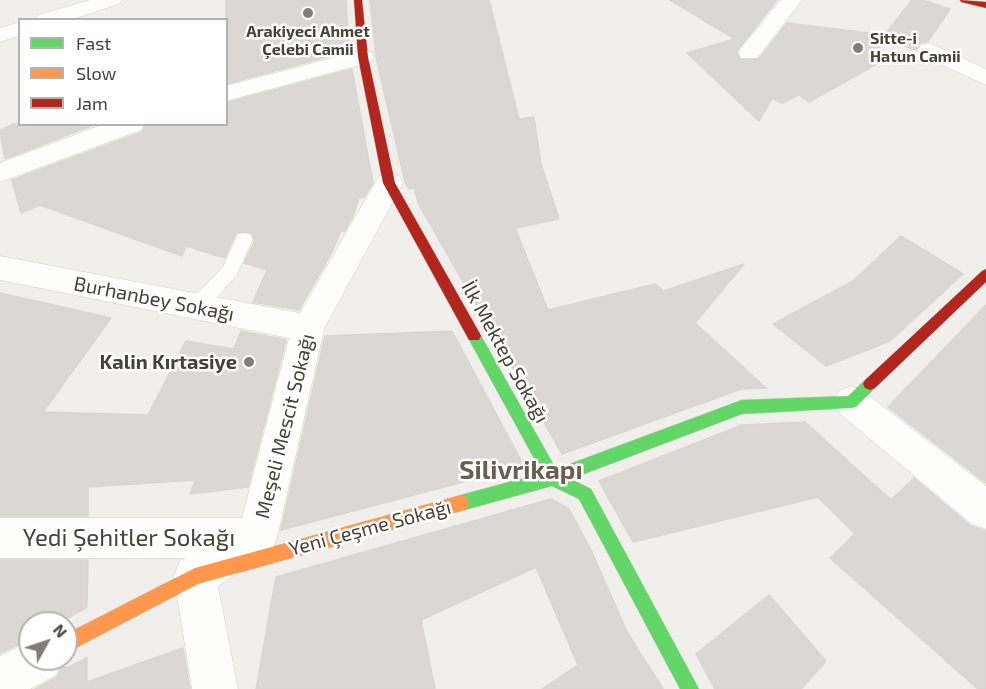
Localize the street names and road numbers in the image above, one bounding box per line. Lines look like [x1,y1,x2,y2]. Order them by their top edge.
street label: Burhanbey Sokağı [72,272,236,326]
street label: İlk Mektep Sokağı [456,277,554,427]
street label: Meşeli Mescit Sokağı [250,331,320,521]
street label: Yeni Çeşme Sokağı [286,495,454,561]
street label: Yedi Şehitler Sokağı [23,524,235,552]

